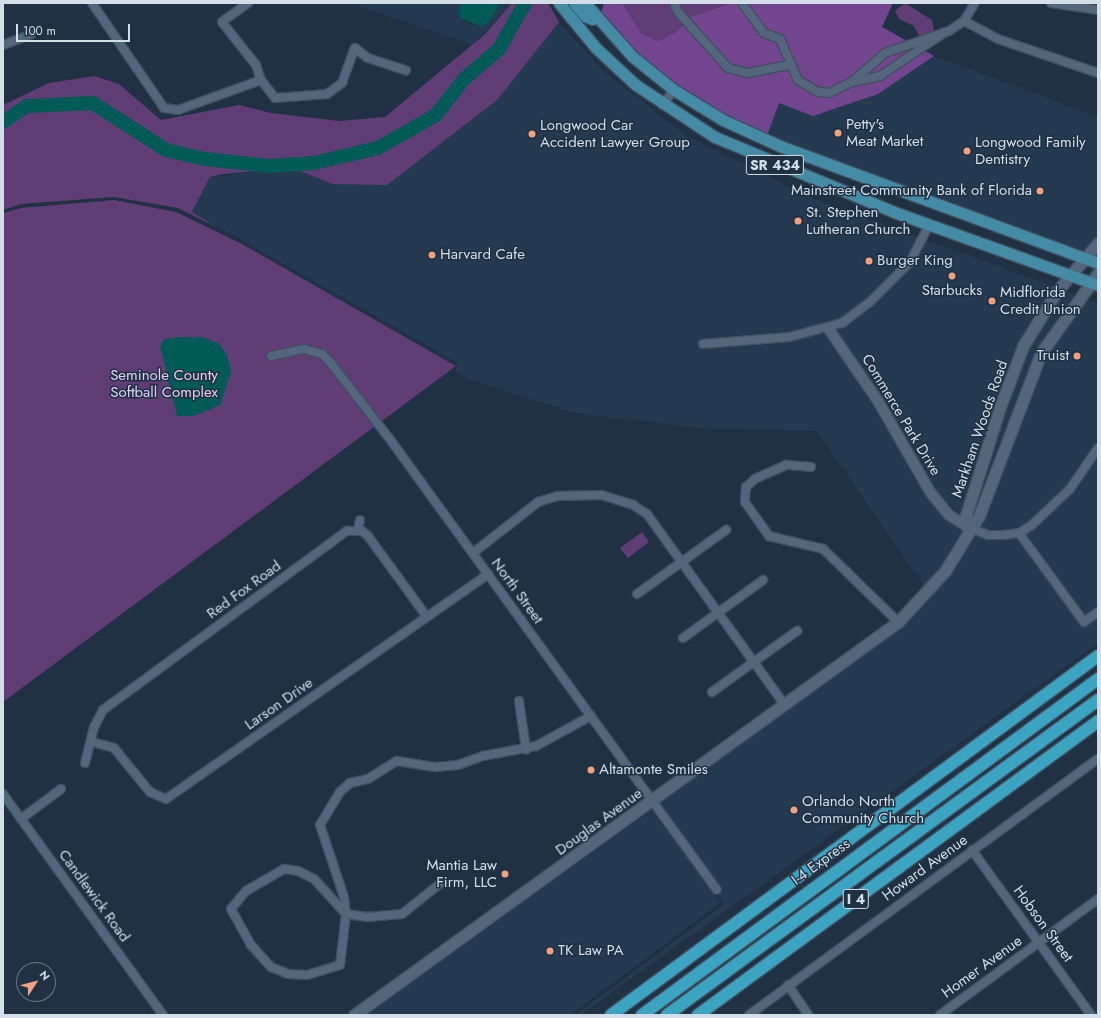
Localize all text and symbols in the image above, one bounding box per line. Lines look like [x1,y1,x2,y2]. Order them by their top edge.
scale bar [18,16,132,42]
text: 100 m [23,22,56,40]
place label: Petty's Meat Market [846,115,923,150]
place label: Longwood Car Accident Lawyer Group [540,116,690,151]
marker: Petty's Meat Market [833,128,843,138]
marker: Longwood Car Accident Lawyer Group [527,129,537,139]
place label: Longwood Family Dentistry [975,133,1086,168]
marker: Longwood Family Dentistry [962,146,972,156]
road number: SR 434 [745,153,805,177]
place label: Mainstreet Community Bank of Florida [791,182,1032,200]
marker: Mainstreet Community Bank of Florida [1035,186,1045,196]
place label: St. Stephen Lutheran Church [806,203,910,238]
marker: St. Stephen Lutheran Church [793,216,803,226]
place label: Harvard Cafe [440,246,525,264]
marker: Harvard Cafe [427,250,437,260]
place label: Burger King [877,252,953,270]
marker: Burger King [864,256,874,266]
marker: Starbucks [947,271,957,281]
place label: Starbucks [922,282,982,300]
place label: Midflorida Credit Union [1000,283,1081,318]
marker: Midflorida Credit Union [987,296,997,306]
place label: Truist [1037,347,1069,365]
street label: Commerce Park Drive [858,351,944,479]
marker: Truist [1072,351,1082,361]
street label: Markham Woods Road [948,358,1012,500]
park label: Seminole County Softball Complex [110,366,218,401]
street label: North Street [487,555,547,627]
street label: Red Fox Road [203,557,285,623]
street label: Larson Drive [241,674,317,734]
place label: Altamonte Smiles [599,761,708,779]
marker: Altamonte Smiles [586,765,596,775]
street label: Douglas Avenue [552,785,646,859]
place label: Orlando North Community Church [802,792,924,827]
marker: Orlando North Community Church [789,805,799,815]
street label: Howard Avenue [879,831,971,905]
street label: I-4 Express [788,835,854,889]
street label: Candlewick Road [55,846,133,946]
place label: Mantia Law Firm, LLC [426,856,497,891]
marker: Mantia Law Firm, LLC [500,869,510,879]
street label: Hobson Street [1009,882,1077,966]
road number: I 4 [842,887,870,911]
street label: Homer Avenue [938,932,1026,1002]
place label: TK Law PA [558,942,624,960]
marker: TK Law PA [545,946,555,956]
north arrow [16,962,56,1002]
text: N [36,967,54,984]

